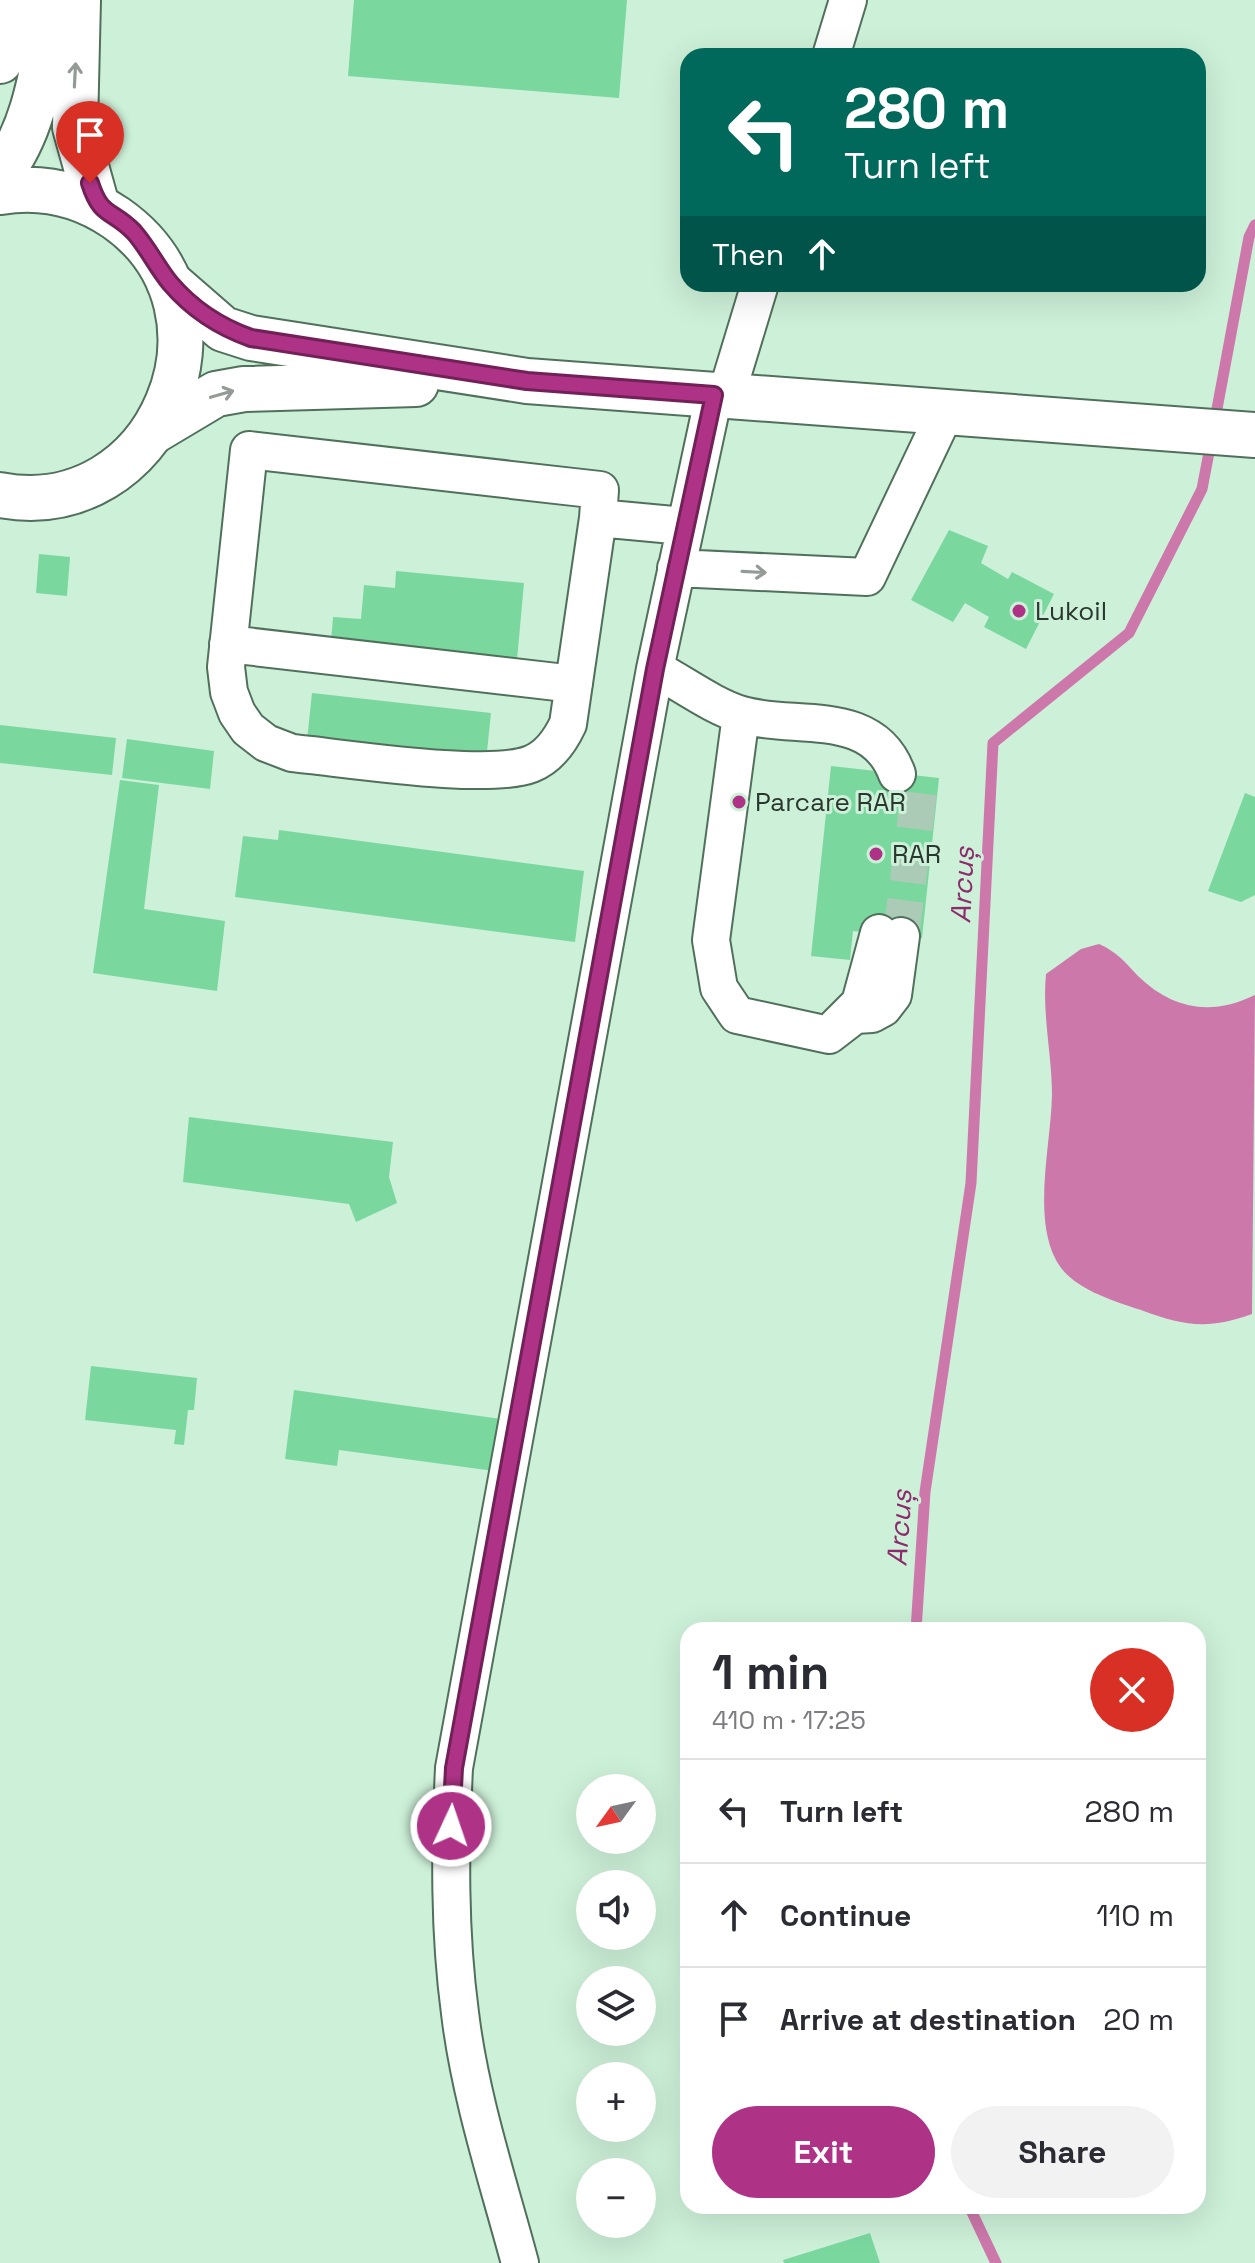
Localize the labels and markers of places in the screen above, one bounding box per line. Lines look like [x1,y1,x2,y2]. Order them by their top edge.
pin [56,101,124,183]
place label: Lukoil [1035,594,1107,628]
marker: Lukoil [1010,602,1028,620]
place label: Parcare RAR [755,785,906,819]
marker: Parcare RAR [730,793,748,811]
place label: RAR [892,837,941,871]
marker: RAR [867,845,885,863]

